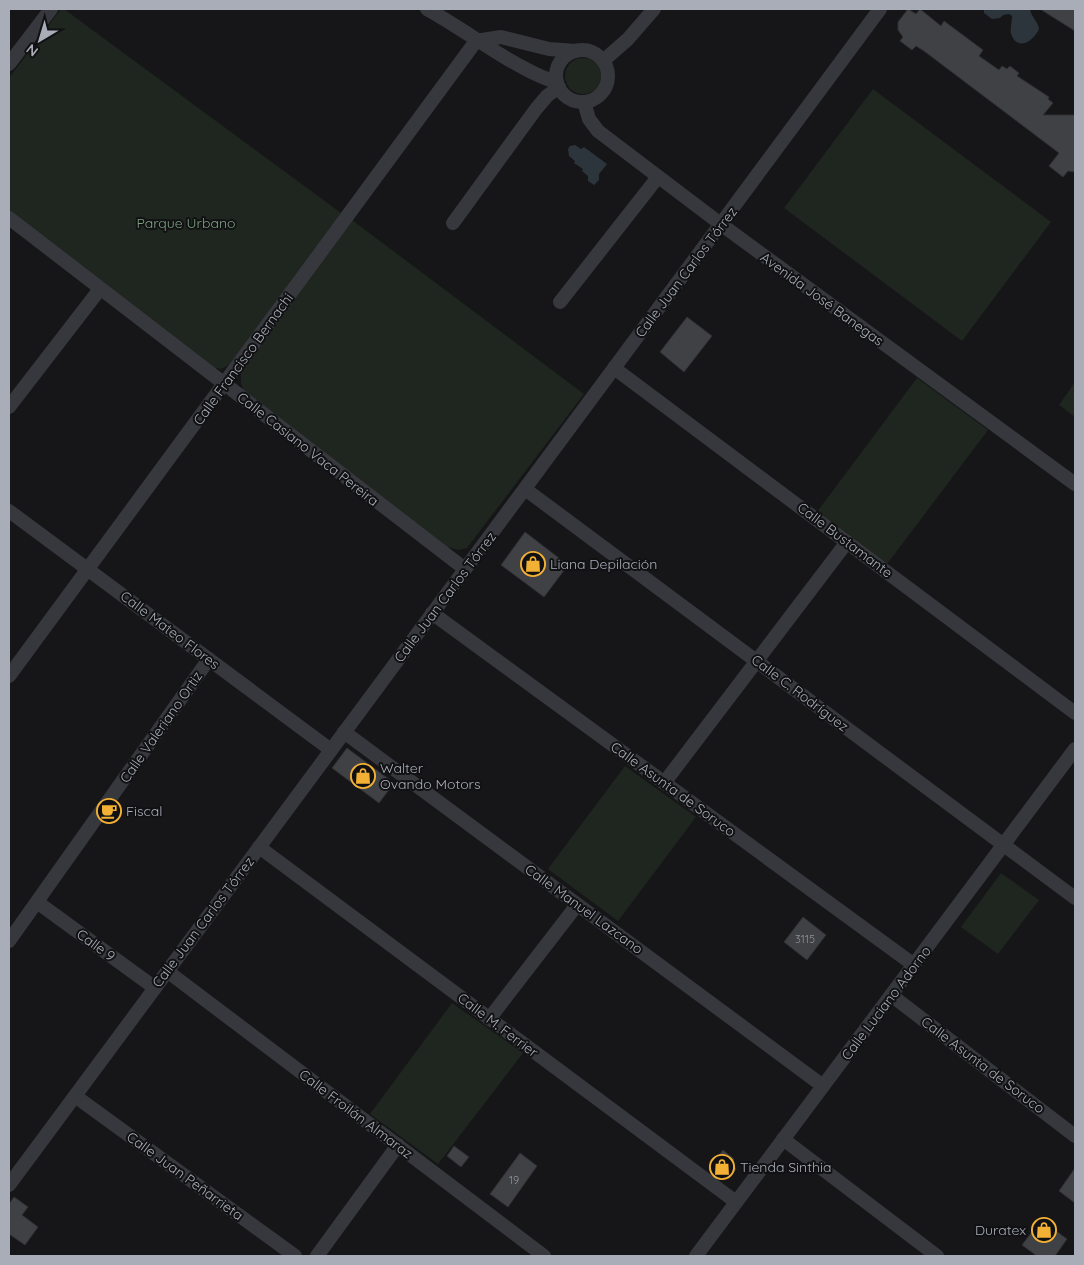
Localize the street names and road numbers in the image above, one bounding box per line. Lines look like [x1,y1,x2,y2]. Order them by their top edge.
street label: Calle Juan Carlos Tórrez [631,203,741,341]
street label: Avenida José Banegas [757,248,887,350]
street label: Calle Francisco Bernachi [189,289,297,429]
street label: Calle Casiano Vaca Pereira [234,388,382,510]
street label: Calle Bustamante [794,498,896,582]
street label: Calle Juan Carlos Tórrez [390,528,500,666]
street label: Calle Mateo Flores [117,587,223,673]
street label: Calle C. Rodríguez [748,651,852,736]
street label: Calle Valeriano Ortiz [116,668,206,786]
street label: Calle Asunta de Soruco [607,738,739,840]
street label: Calle Juan Carlos Tórrez [148,853,258,991]
street label: Calle Manuel Lazcano [521,860,647,958]
street label: Calle 9 [73,925,119,965]
street label: Calle Luciano Adorno [837,942,935,1064]
street label: Calle M. Ferrier [454,989,542,1062]
street label: Calle Asunta de Soruco [918,1013,1048,1117]
street label: Calle Froilán Almaraz [296,1065,417,1163]
street label: Calle Juan Peñarrieta [123,1128,247,1224]

